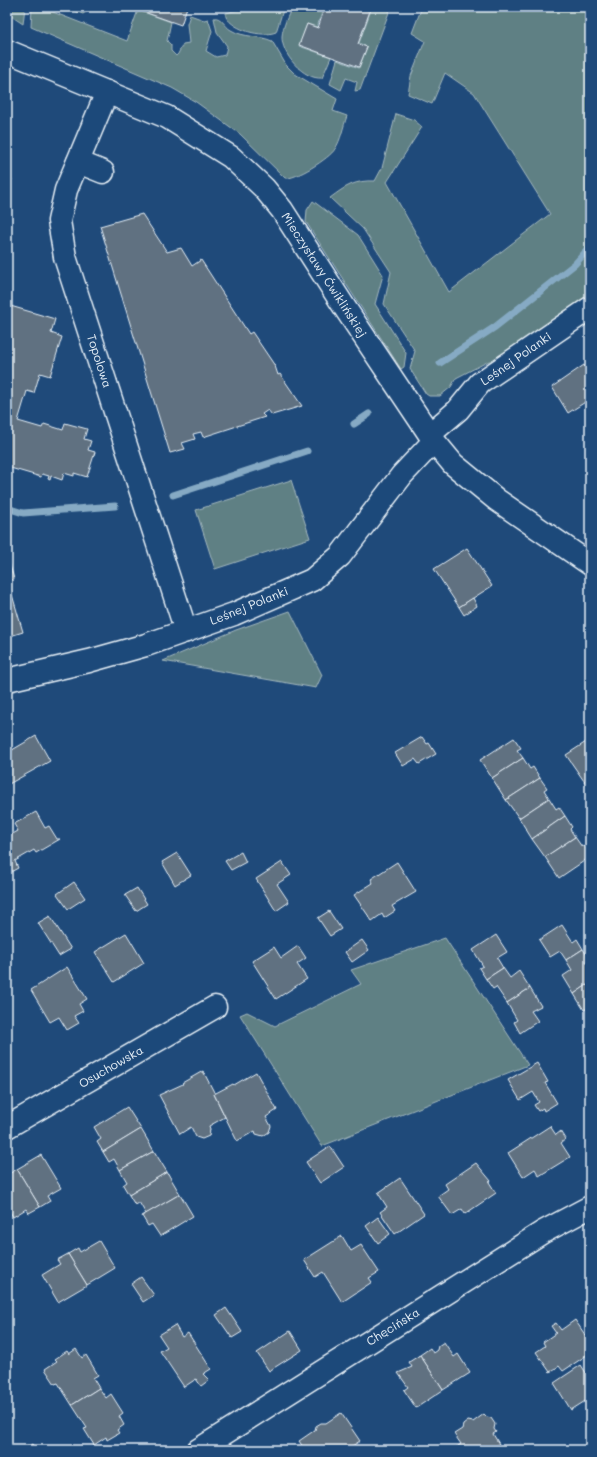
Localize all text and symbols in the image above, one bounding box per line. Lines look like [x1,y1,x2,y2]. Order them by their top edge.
street label: Mieczysławy Ćwiklińskiej [278,209,371,340]
street label: Leśnej Polanki [477,328,554,389]
street label: Topolowa [84,332,116,389]
street label: Leśnej Polanki [207,582,290,628]
street label: Osuchowska [75,1041,146,1091]
street label: Chęcińska [363,1304,422,1349]

